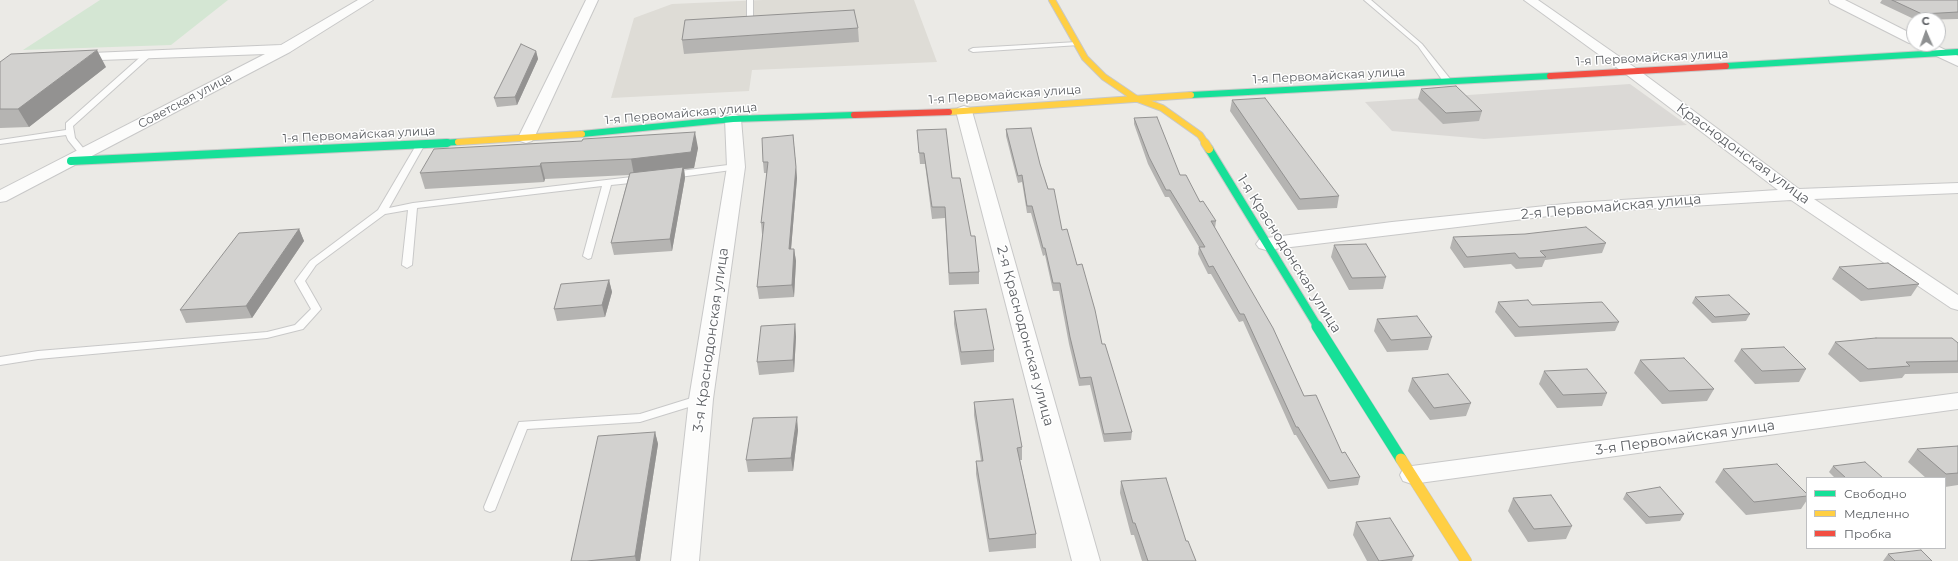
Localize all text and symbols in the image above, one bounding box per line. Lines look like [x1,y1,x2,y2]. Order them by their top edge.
north arrow [1906,12,1946,52]
text: С [1921,14,1930,28]
street label: 1-я Первомайская улица [1575,47,1729,69]
street label: 1-я Первомайская улица [1252,65,1406,87]
street label: Советская улица [136,70,234,132]
street label: 1-я Первомайская улица [928,82,1082,108]
street label: 1-я Первомайская улица [604,100,758,128]
street label: Краснодонская улица [1673,100,1813,208]
street label: 1-я Первомайская улица [282,124,436,146]
street label: 1-я Краснодонская улица [1233,172,1345,336]
street label: 2-я Первомайская улица [1520,191,1702,223]
street label: 2-я Краснодонская улица [993,244,1057,428]
street label: 3-я Краснодонская улица [690,247,732,433]
street label: 3-я Первомайская улица [1594,417,1776,459]
legend [1806,477,1946,549]
text: Свободно [1844,486,1907,501]
text: Медленно [1844,506,1909,521]
text: Пробка [1844,526,1892,541]

